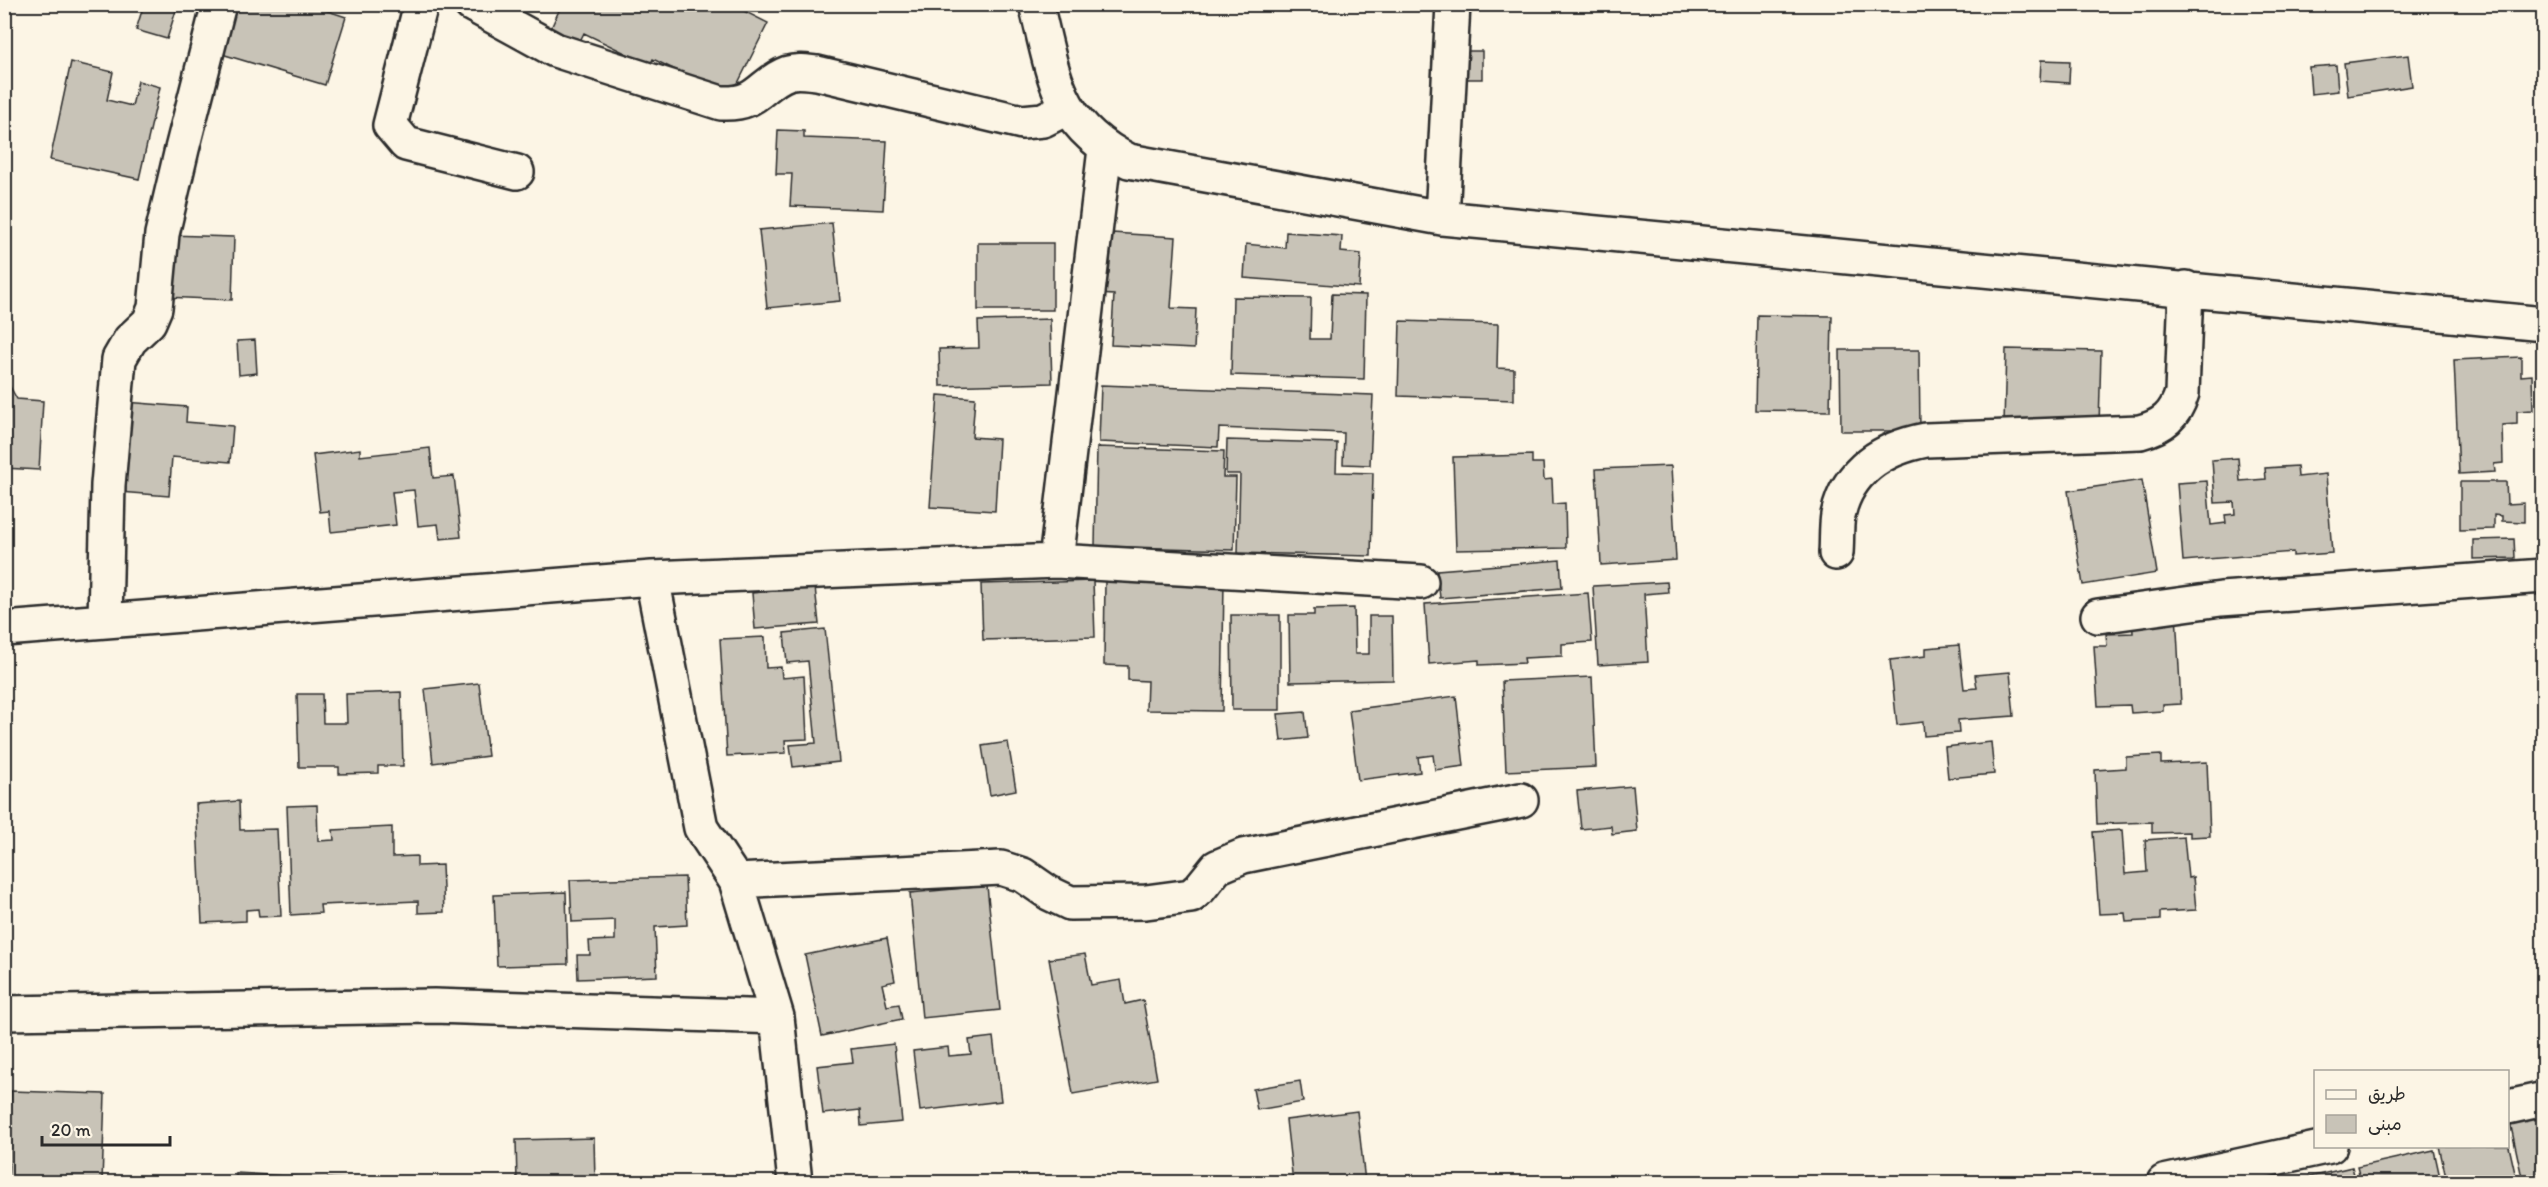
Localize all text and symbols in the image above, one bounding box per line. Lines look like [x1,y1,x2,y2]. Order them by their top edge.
legend [2314,1070,2509,1148]
text: طريق [2368,1083,2406,1105]
scale bar [42,1109,170,1147]
text: مبنى [2368,1113,2402,1135]
text: 20 m [51,1119,91,1141]

